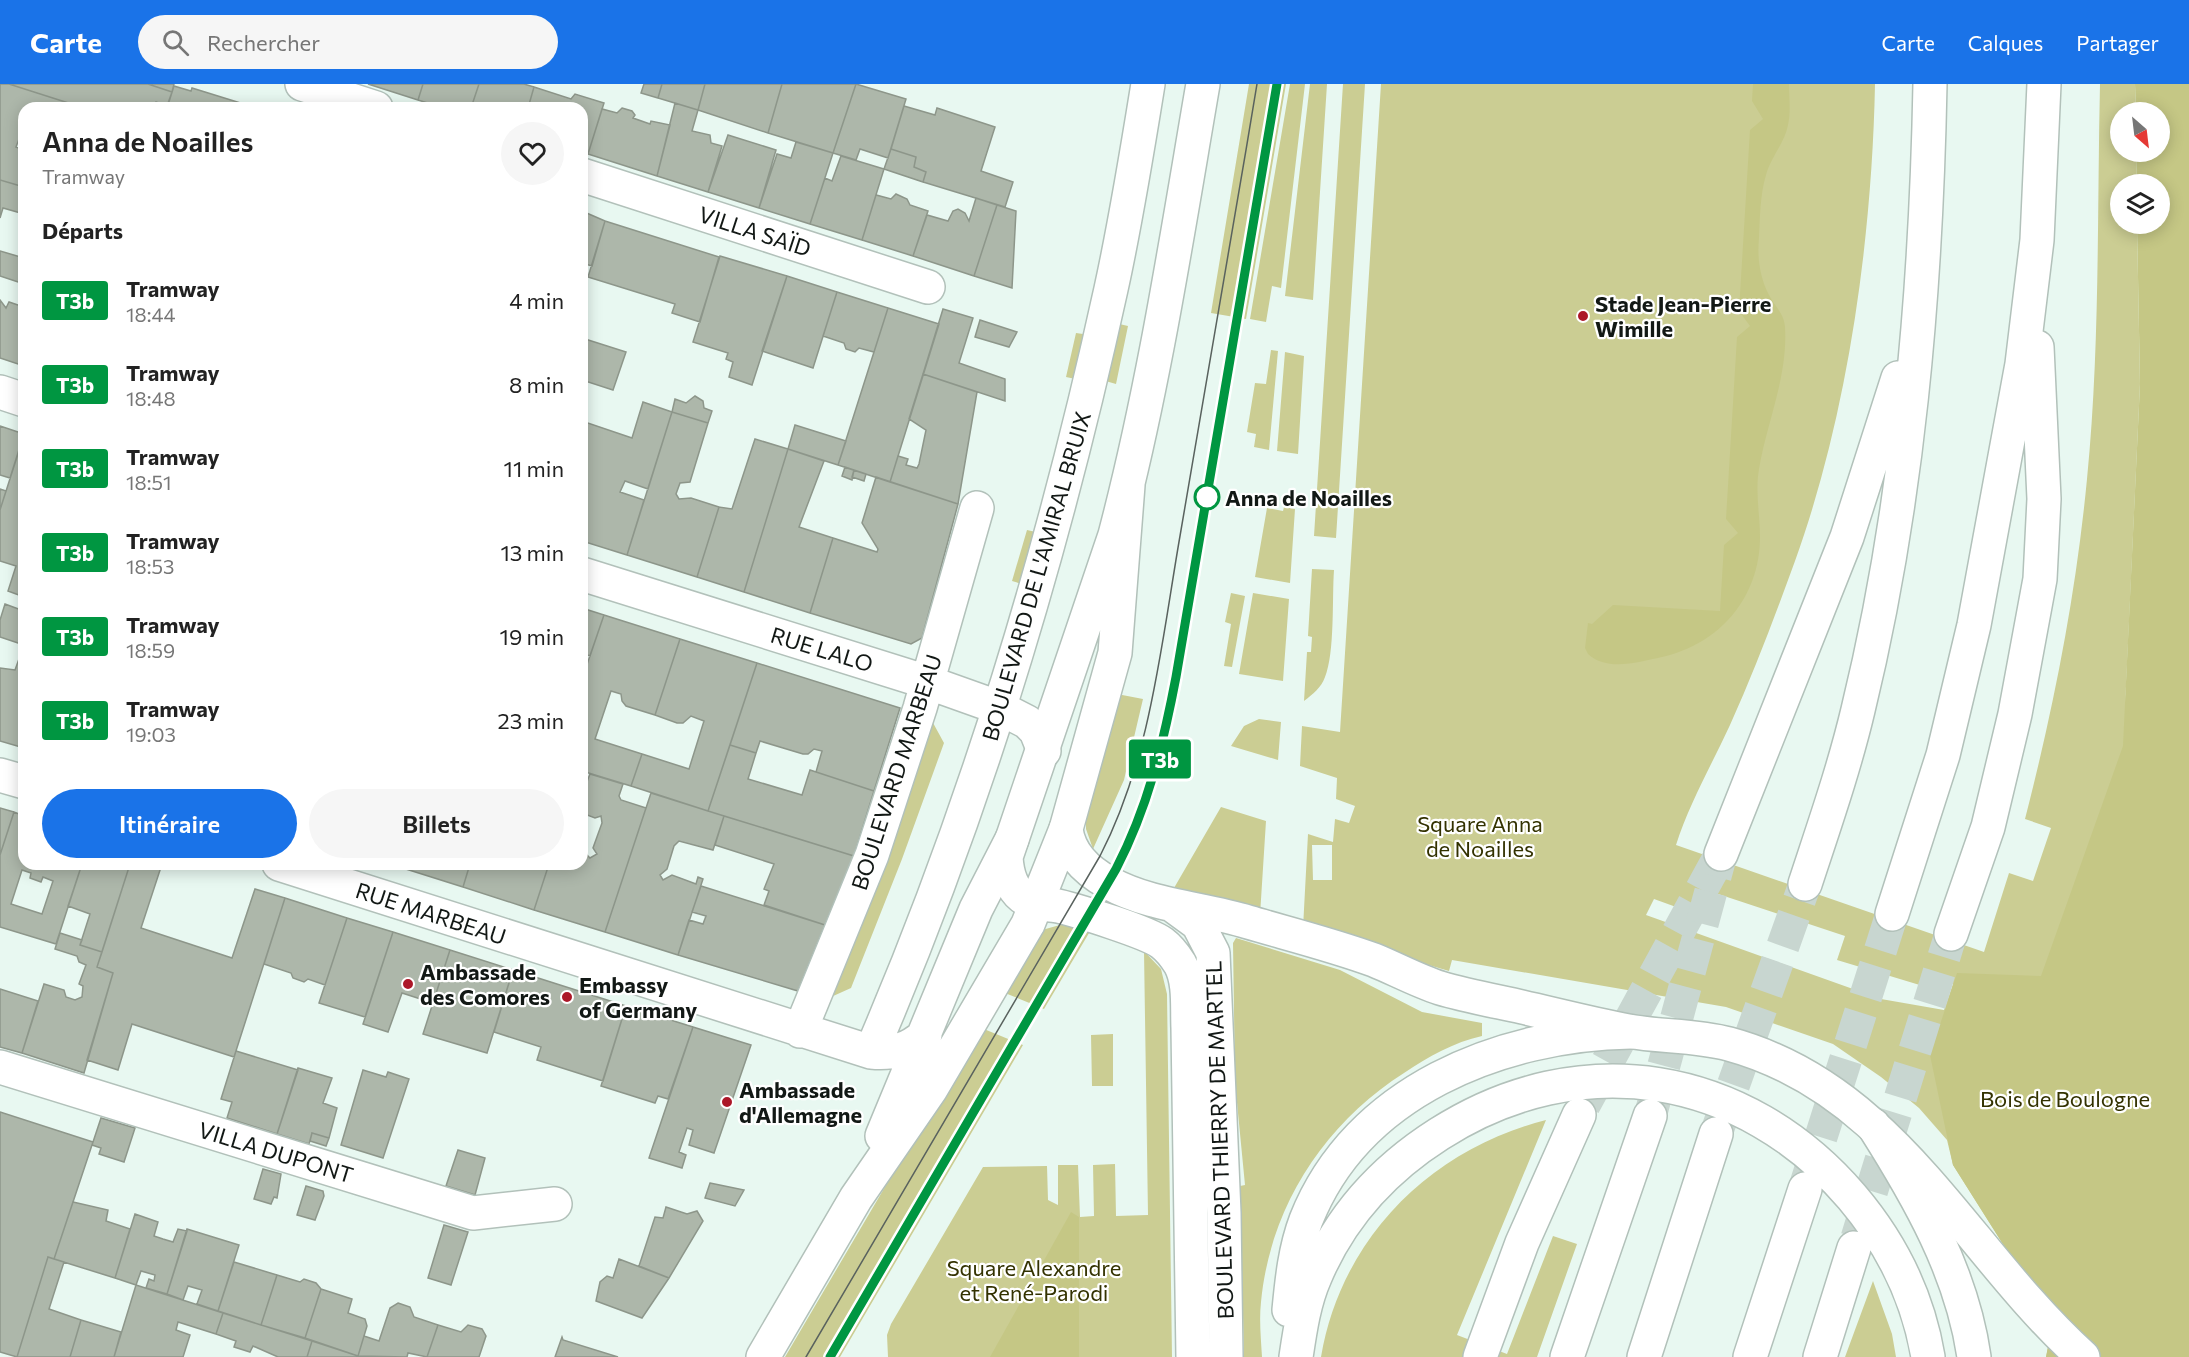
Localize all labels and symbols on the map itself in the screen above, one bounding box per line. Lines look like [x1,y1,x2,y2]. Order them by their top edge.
north arrow [2110,102,2170,162]
street label: VILLA SAÏD [696,200,814,262]
place label: Stade Jean-Pierre Wimille [1595,290,1771,342]
marker: Stade Jean-Pierre Wimille [1576,309,1590,323]
street label: BOULEVARD DE L'AMIRAL BRUIX [976,408,1096,744]
marker: Anna de Noailles [1194,484,1220,510]
place label: Anna de Noailles [1225,484,1392,511]
street label: RUE LALO [768,621,876,677]
street label: BOULEVARD MARBEAU [845,651,947,893]
line badge: T3b [1126,740,1194,778]
park label: Square Anna de Noailles [1417,810,1543,862]
street label: RUE MARBEAU [352,876,510,950]
place label: Ambassade des Comores [420,958,550,1010]
street label: BOULEVARD THIERRY DE MARTEL [1199,960,1239,1320]
place label: Embassy of Germany [579,971,697,1023]
marker: Ambassade des Comores [401,977,415,991]
marker: Embassy of Germany [560,990,574,1004]
place label: Ambassade d'Allemagne [739,1076,862,1128]
park label: Bois de Boulogne [1980,1085,2150,1112]
marker: Ambassade d'Allemagne [720,1095,734,1109]
street label: VILLA DUPONT [195,1116,357,1188]
park label: Square Alexandre et René-Parodi [947,1254,1121,1306]

